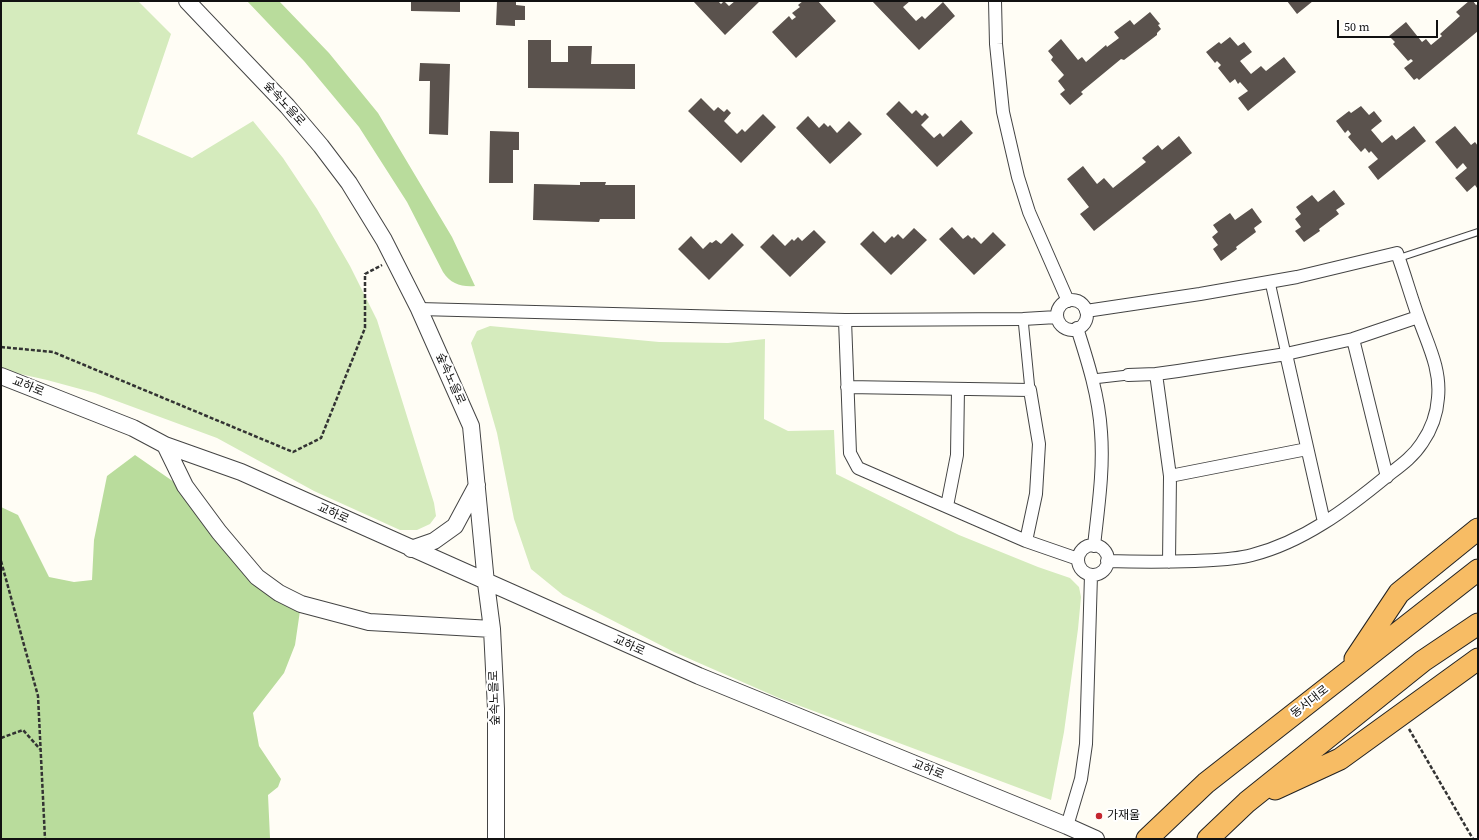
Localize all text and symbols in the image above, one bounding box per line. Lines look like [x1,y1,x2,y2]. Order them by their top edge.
scale bar [1339,12,1440,38]
text: 50 m [1344,19,1370,35]
street label: 숲속노을로 [260,79,308,129]
street label: 숲속노을로 [432,351,468,407]
street label: 교하로 [10,374,46,400]
street label: 교하로 [315,501,351,527]
street label: 교하로 [611,633,647,659]
street label: 숲속노을로 [487,670,503,726]
street label: 동서대로 [1288,683,1332,721]
street label: 교하로 [910,757,946,783]
place label: 가재울 [1107,809,1140,823]
marker: 가재울 [1094,811,1104,821]

